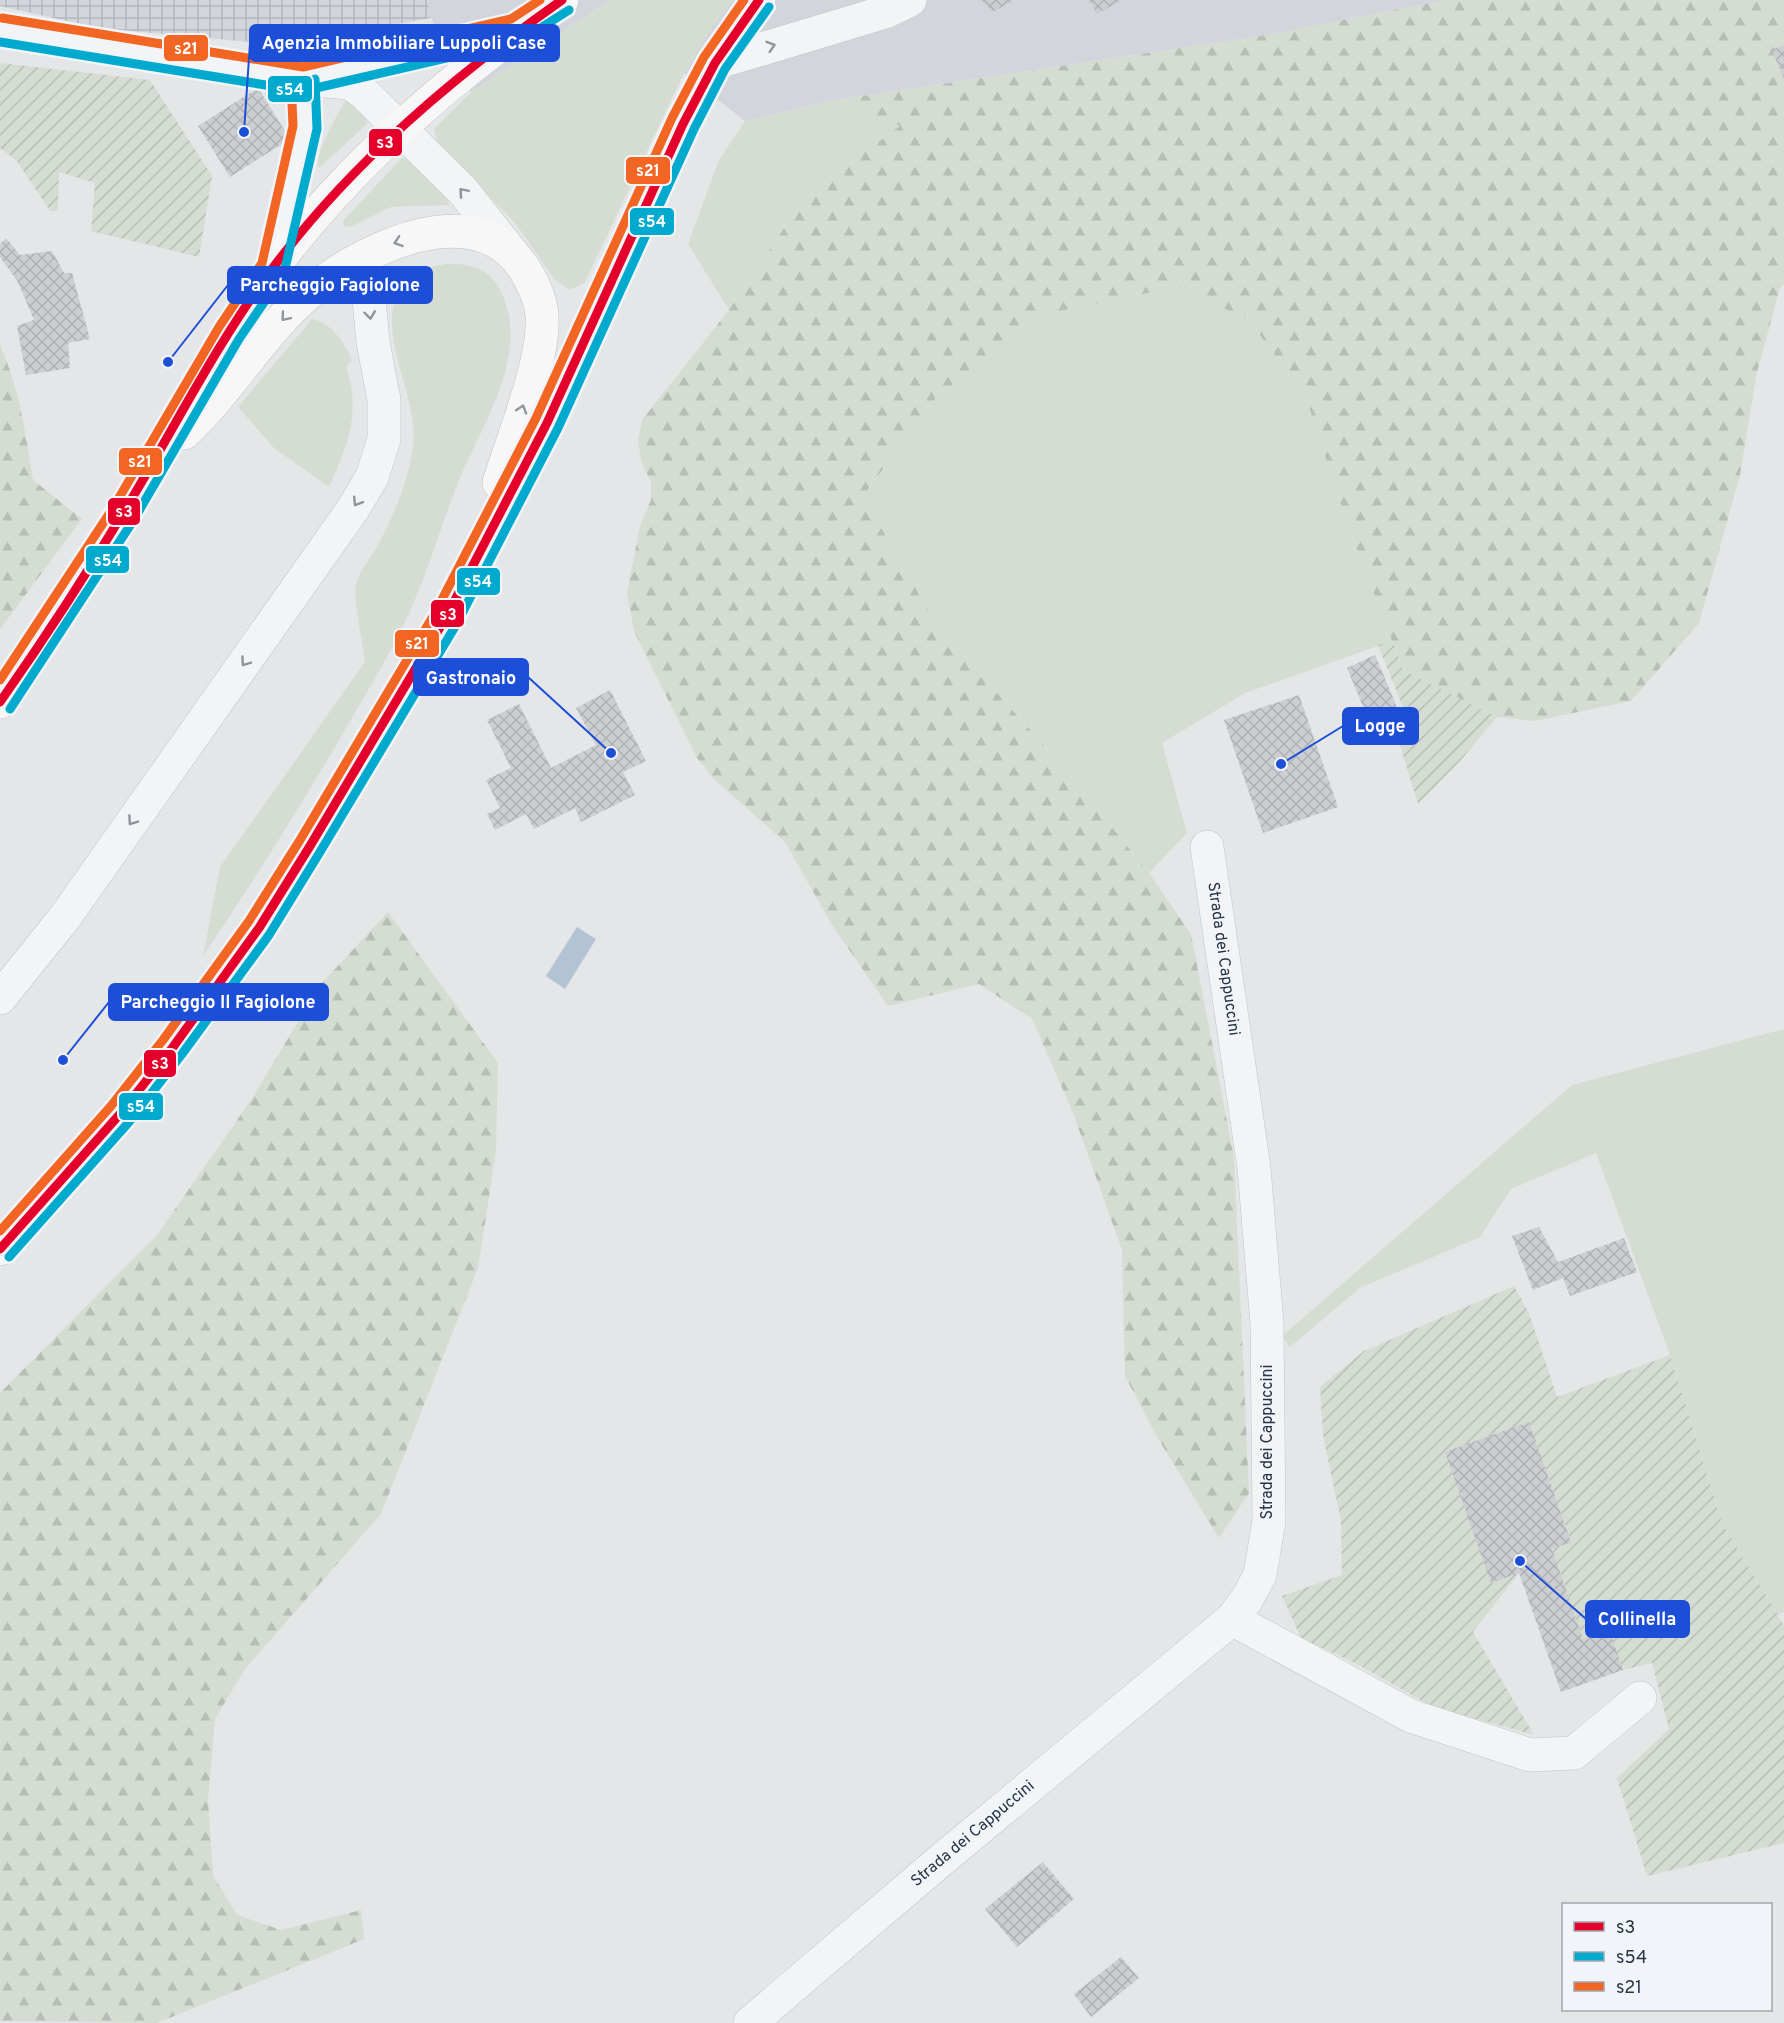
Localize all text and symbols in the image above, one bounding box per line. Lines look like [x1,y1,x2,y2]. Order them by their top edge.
callout: Agenzia Immobiliare Luppoli Case [250,25,559,61]
text: Agenzia Immobiliare Luppoli Case [262,33,546,56]
line badge: s21 [163,34,209,62]
text: s21 [174,40,198,60]
one-way arrow [766,41,776,53]
line badge: s54 [267,75,313,103]
text: s54 [276,81,304,101]
line badge: s3 [368,128,403,157]
text: s3 [376,134,394,154]
line badge: s21 [625,156,671,185]
text: s21 [636,162,660,182]
one-way arrow [459,188,470,199]
line badge: s54 [629,207,675,236]
text: s54 [638,213,666,233]
one-way arrow [393,235,404,248]
callout: Parcheggio Fagiolone [228,267,432,303]
text: Parcheggio Fagiolone [240,275,420,298]
one-way arrow [282,310,293,321]
one-way arrow [363,310,375,319]
one-way arrow [515,404,527,415]
line badge: s21 [118,447,163,476]
text: s21 [128,453,152,473]
one-way arrow [354,496,365,507]
line badge: s3 [107,497,141,526]
text: s3 [115,503,133,523]
line badge: s54 [85,545,130,574]
text: s54 [94,552,122,572]
line badge: s54 [456,567,501,596]
text: s54 [464,573,492,593]
line badge: s3 [430,599,465,628]
text: s3 [439,606,457,626]
line badge: s21 [394,629,440,658]
text: s21 [405,635,429,655]
one-way arrow [241,655,252,666]
callout: Gastronaio [414,659,528,695]
text: Gastronaio [426,668,516,691]
callout: Logge [1343,708,1418,744]
text: Logge [1355,716,1405,739]
one-way arrow [129,814,140,825]
street label: Strada dei Cappuccini [1202,881,1244,1037]
callout: Parcheggio Il Fagiolone [109,984,328,1020]
text: Parcheggio Il Fagiolone [120,992,316,1015]
line badge: s3 [143,1049,177,1078]
text: s3 [151,1055,169,1075]
line badge: s54 [118,1092,164,1121]
text: s54 [127,1098,155,1118]
street label: Strada dei Cappuccini [1258,1364,1278,1520]
callout: Collinella [1586,1601,1689,1637]
text: Collinella [1598,1609,1676,1632]
street label: Strada dei Cappuccini [907,1776,1039,1892]
legend [1562,1903,1772,2011]
text: s3 [1616,1917,1635,1940]
text: s54 [1616,1947,1647,1970]
text: s21 [1616,1977,1642,2000]

